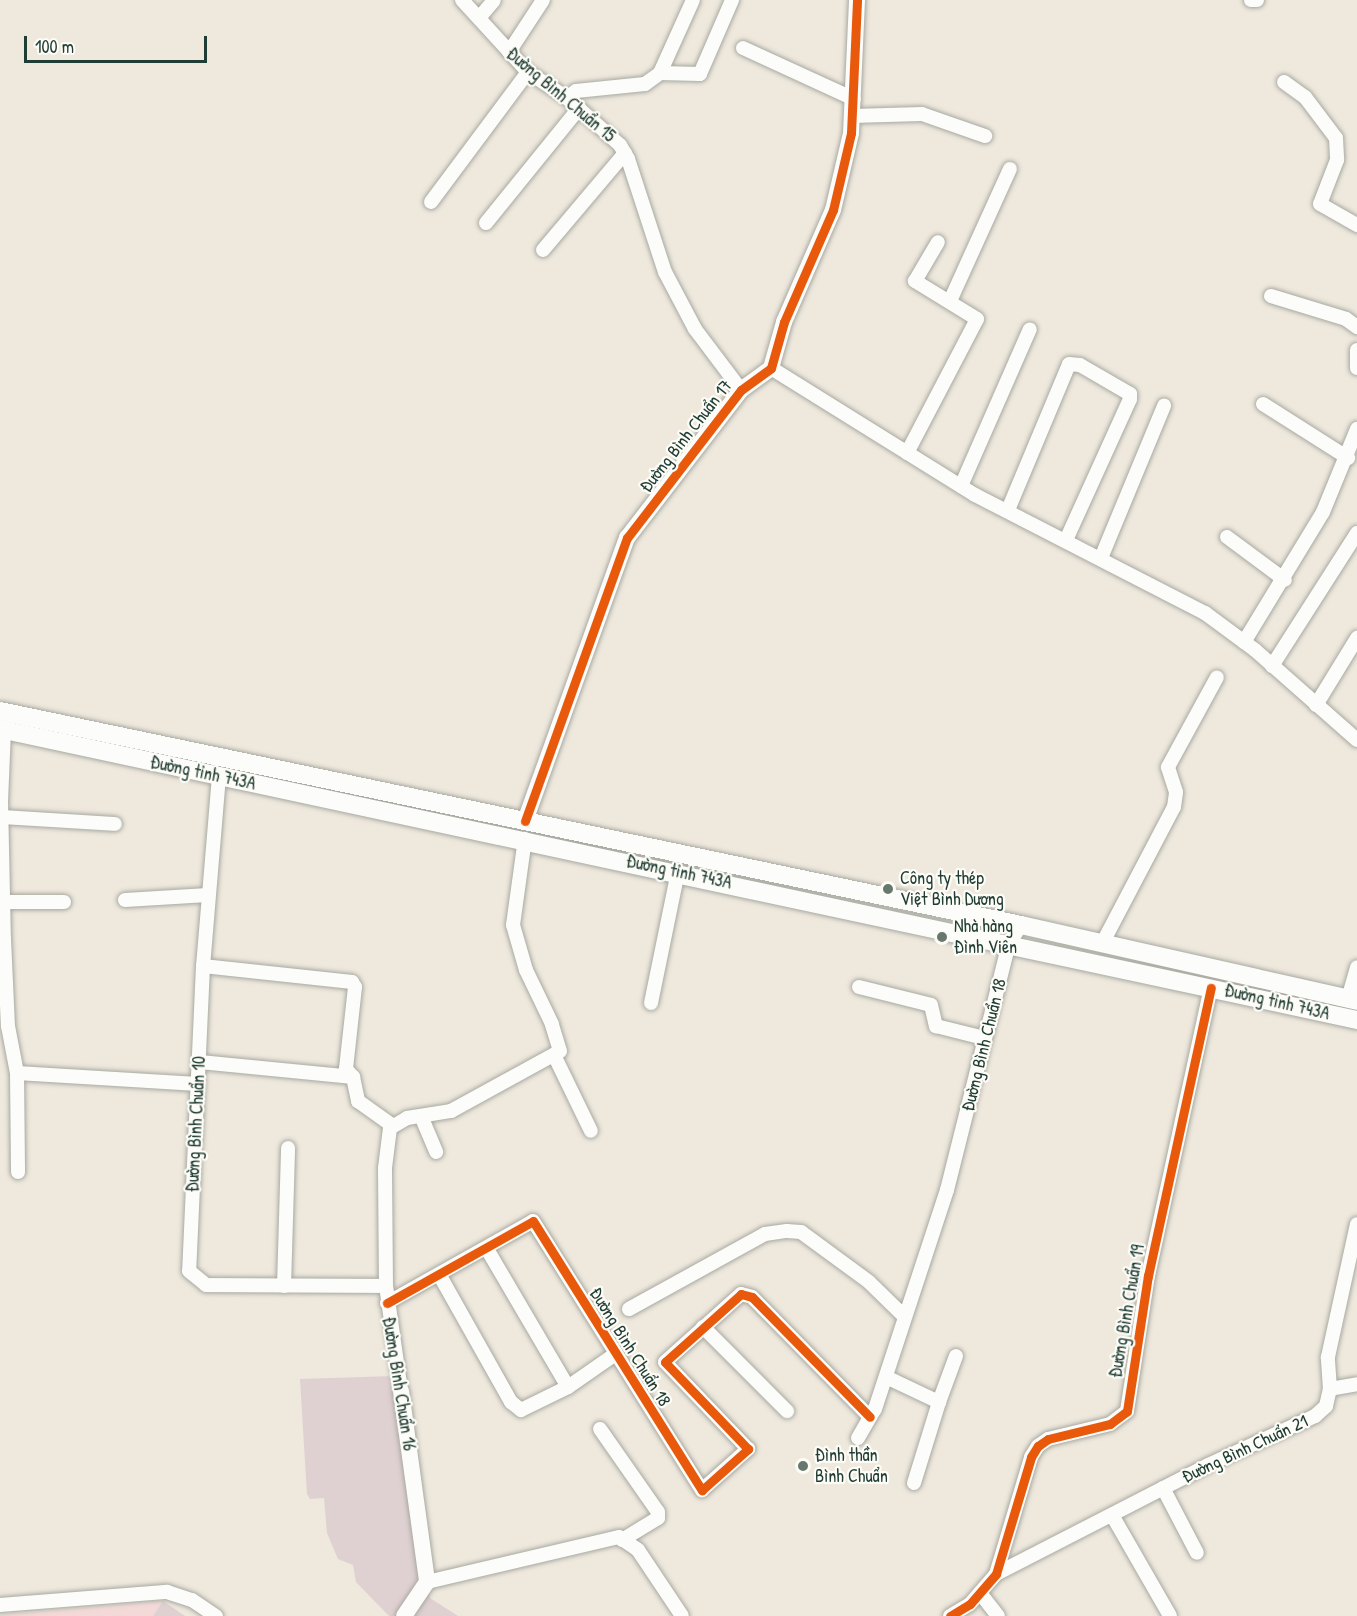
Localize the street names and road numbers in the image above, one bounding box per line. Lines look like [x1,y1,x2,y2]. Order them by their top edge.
street label: Đường Bình Chuẩn 15 [502,43,620,147]
street label: Đường Bình Chuẩn 17 [635,375,737,497]
street label: Đường tỉnh 743A [148,751,258,795]
street label: Đường tỉnh 743A [624,850,734,894]
street label: Đường Bình Chuẩn 18 [957,976,1011,1114]
street label: Đường tỉnh 743A [1222,979,1332,1025]
street label: Đường Bình Chuẩn 10 [182,1055,210,1193]
street label: Đường Bình Chuẩn 19 [1105,1243,1149,1379]
street label: Đường Bình Chuẩn 18 [585,1284,675,1410]
street label: Đường Bình Chuẩn 16 [378,1315,420,1453]
street label: Đường Bình Chuẩn 21 [1179,1410,1311,1488]

